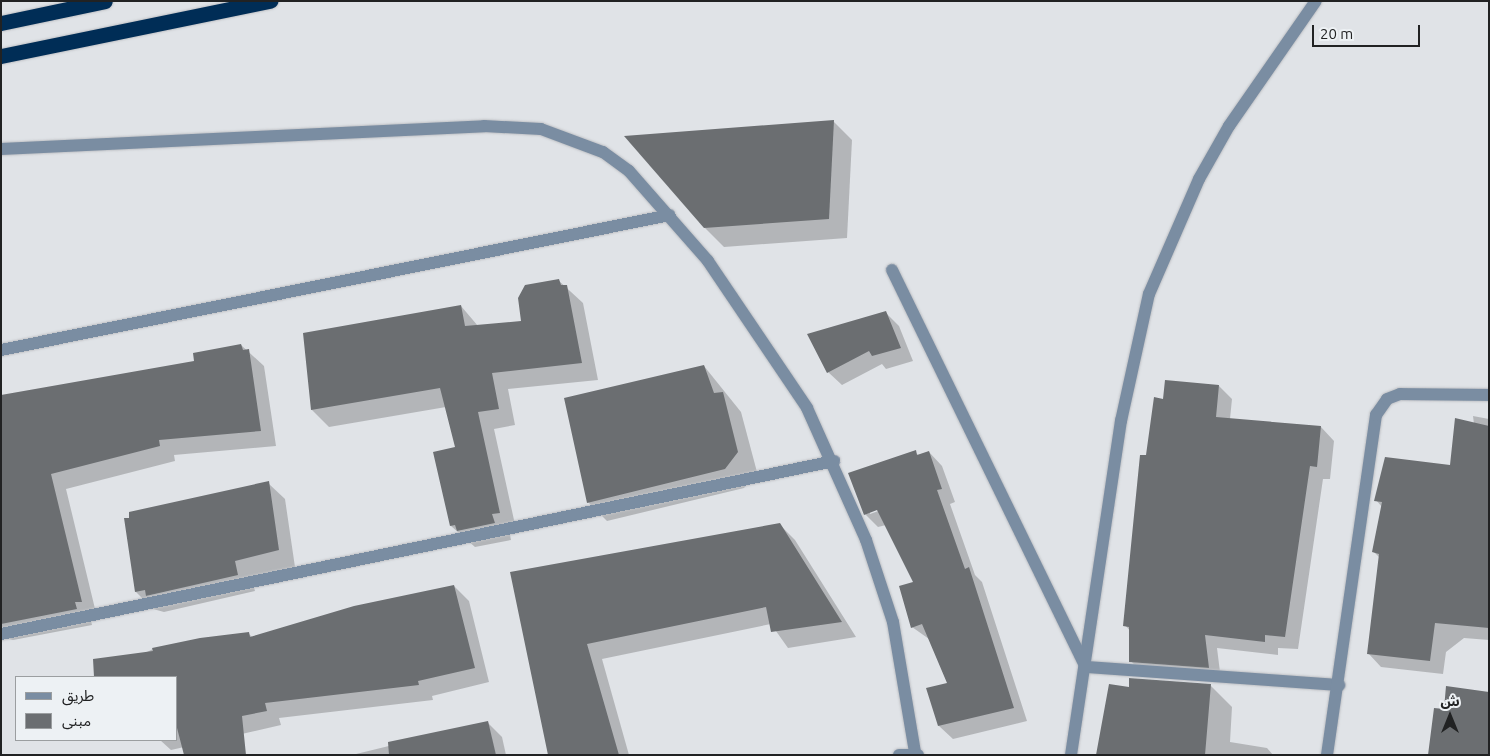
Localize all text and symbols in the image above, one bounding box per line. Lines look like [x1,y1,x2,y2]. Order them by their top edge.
scale bar [1315,15,1422,47]
text: 20 m [1320,25,1353,42]
legend [15,676,178,741]
text: طريق [62,687,94,704]
north arrow [1425,691,1475,741]
text: ش [1440,693,1460,709]
text: مبنى [62,712,91,729]

